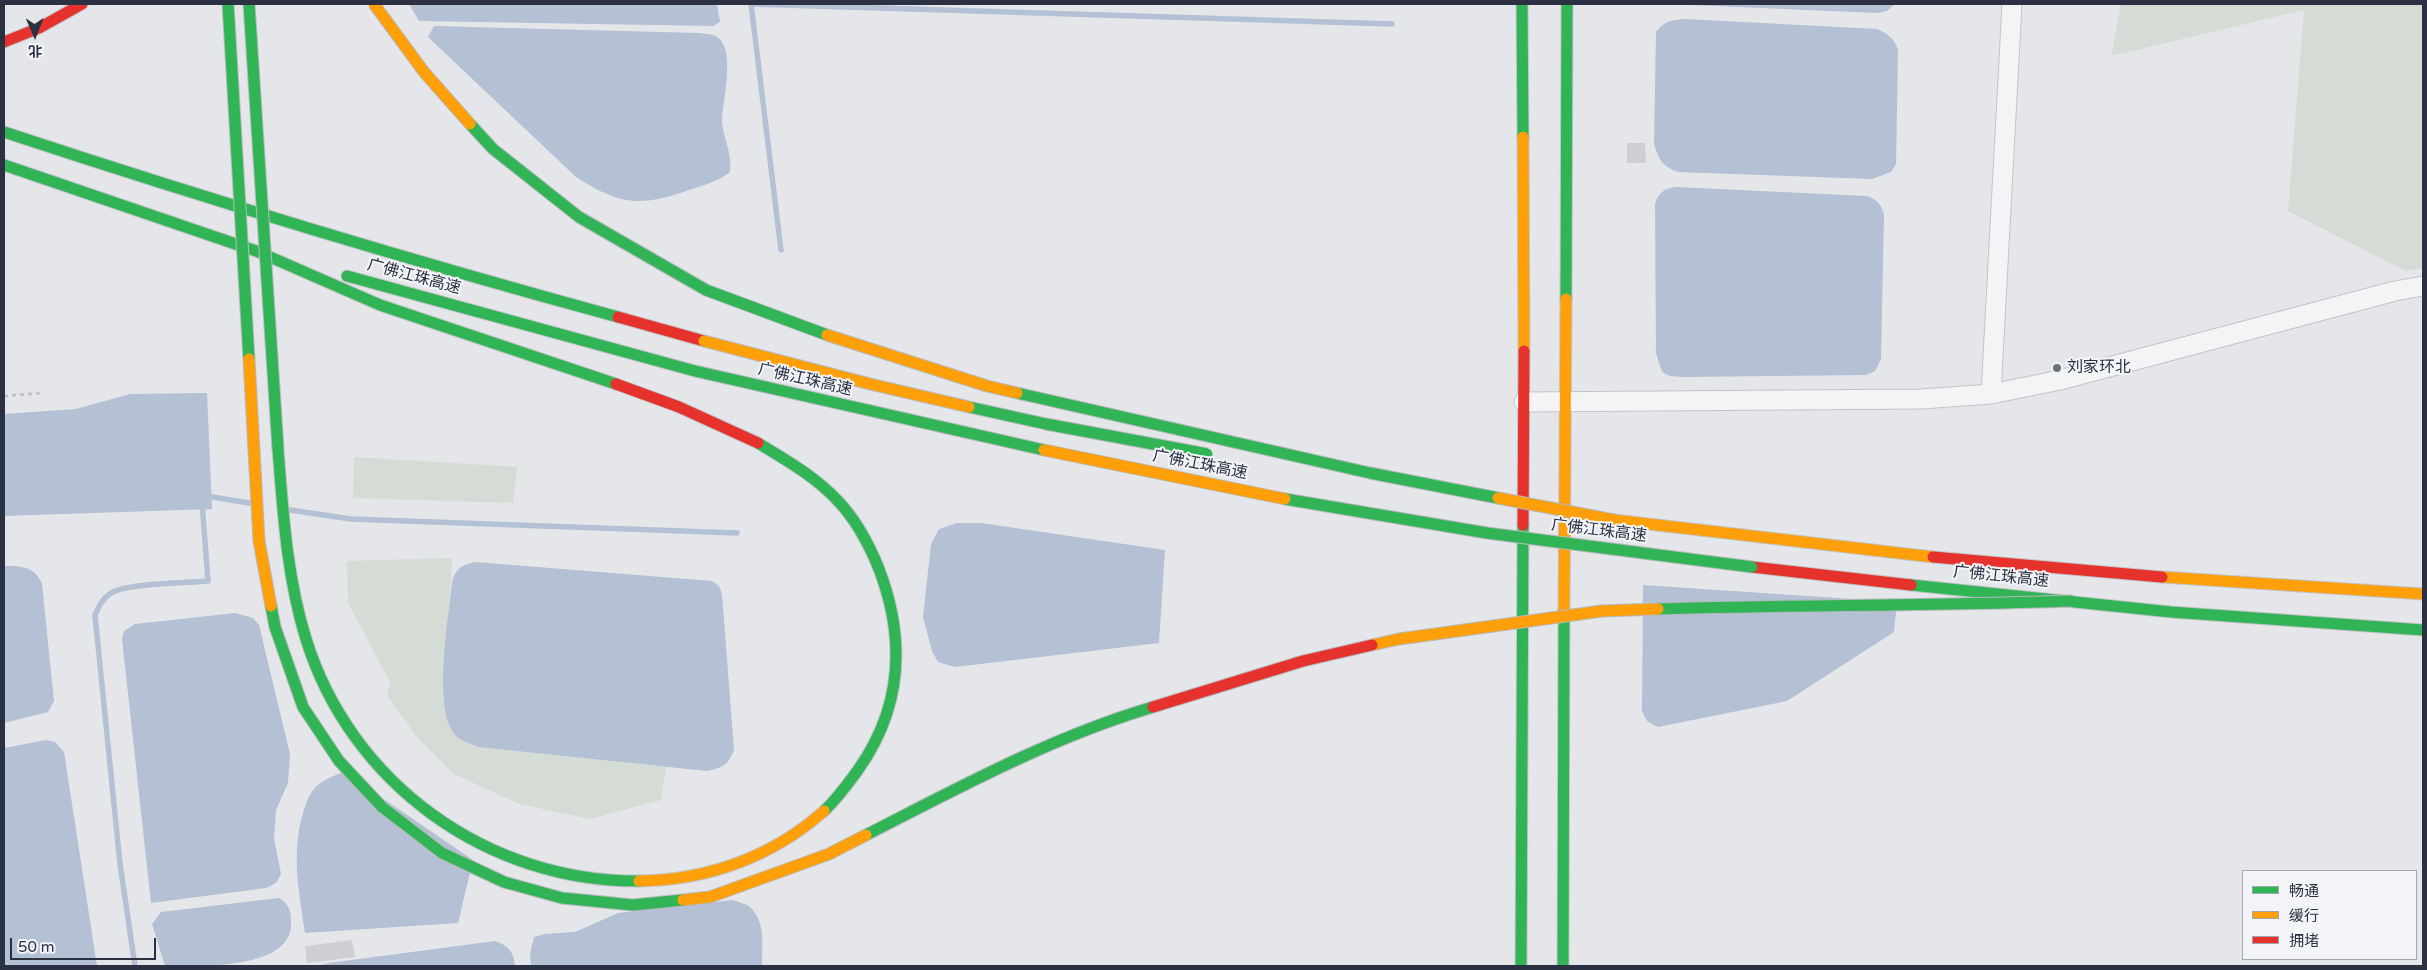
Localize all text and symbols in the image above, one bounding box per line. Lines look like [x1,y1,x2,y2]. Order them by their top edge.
north arrow [10,10,60,60]
text: 北 [28,42,42,59]
street label: 广佛江珠高速 [365,255,463,299]
place label: 刘家环北 [2067,358,2131,378]
street label: 广佛江珠高速 [756,360,854,400]
marker: 刘家环北 [2051,362,2063,374]
street label: 广佛江珠高速 [1151,446,1249,484]
street label: 广佛江珠高速 [1550,516,1648,546]
street label: 广佛江珠高速 [1952,562,2050,592]
legend [2242,870,2417,960]
text: 畅通 [2289,882,2319,900]
text: 缓行 [2289,907,2319,925]
scale bar [12,928,159,960]
text: 拥堵 [2289,932,2319,950]
text: 50 m [18,938,55,956]

